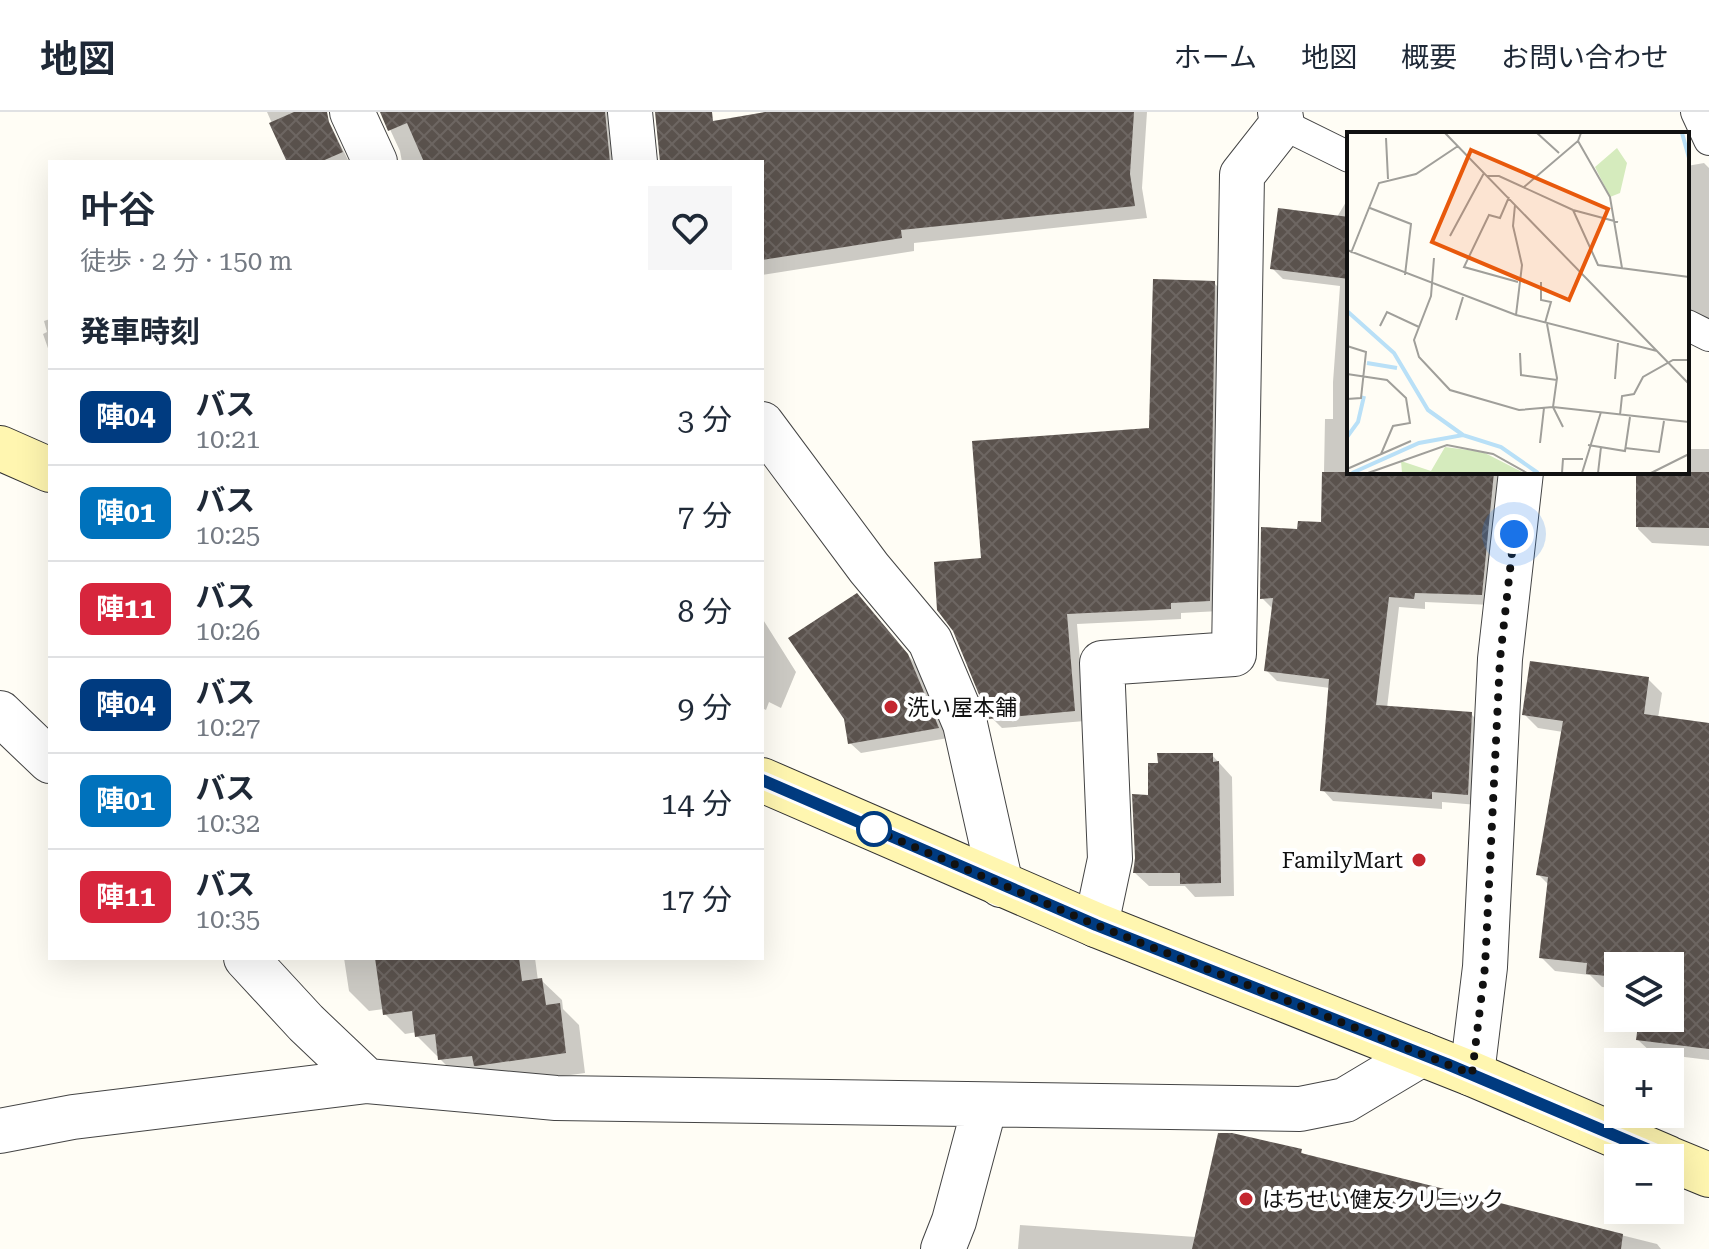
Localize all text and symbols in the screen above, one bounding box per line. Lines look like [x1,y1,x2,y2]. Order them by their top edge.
text: 地図 [40,37,116,81]
text: ホーム [1174,41,1257,74]
text: 地図 [1301,41,1357,74]
text: 概要 [1401,41,1457,74]
text: お問い合わせ [1501,41,1669,74]
inset map [1347,132,1689,474]
button: heart [648,186,732,270]
text: 叶谷 [80,188,156,232]
text: 徒歩 · 2 分 · 150 m [80,246,293,276]
text: 発車時刻 [80,314,200,349]
text: バス [195,387,255,422]
text: 陣04 [96,400,155,433]
text: 3 分 [678,402,732,437]
text: 10:21 [195,424,260,454]
text: バス [195,483,255,518]
text: 陣01 [96,496,155,529]
text: 7 分 [678,498,732,533]
your location [1494,514,1534,554]
text: 10:25 [195,520,260,550]
text: バス [195,579,255,614]
text: 陣11 [96,592,155,625]
text: 8 分 [678,594,732,629]
text: 10:26 [195,616,260,646]
text: バス [195,675,255,710]
text: 陣04 [96,688,155,721]
text: 9 分 [678,690,732,725]
place label: 洗い屋本舗 [907,695,1017,720]
marker: 洗い屋本舗 [882,698,900,716]
text: 10:27 [195,712,260,742]
text: バス [195,771,255,806]
text: 陣01 [96,784,155,817]
text: 14 分 [661,786,732,821]
text: 10:32 [195,808,260,838]
unlabelled marker [857,812,891,846]
place label: FamilyMart [1282,848,1403,873]
marker: FamilyMart [1410,851,1428,869]
text: バス [195,867,255,902]
text: 陣11 [96,880,155,913]
text: 17 分 [661,882,732,917]
text: 10:35 [195,904,260,934]
map controls [1604,952,1684,1224]
button: layers [1604,952,1684,1032]
button: + [1604,1048,1684,1128]
button: − [1604,1144,1684,1224]
place label: はちせい健友クリニック [1262,1187,1504,1212]
marker: はちせい健友クリニック [1237,1190,1255,1208]

